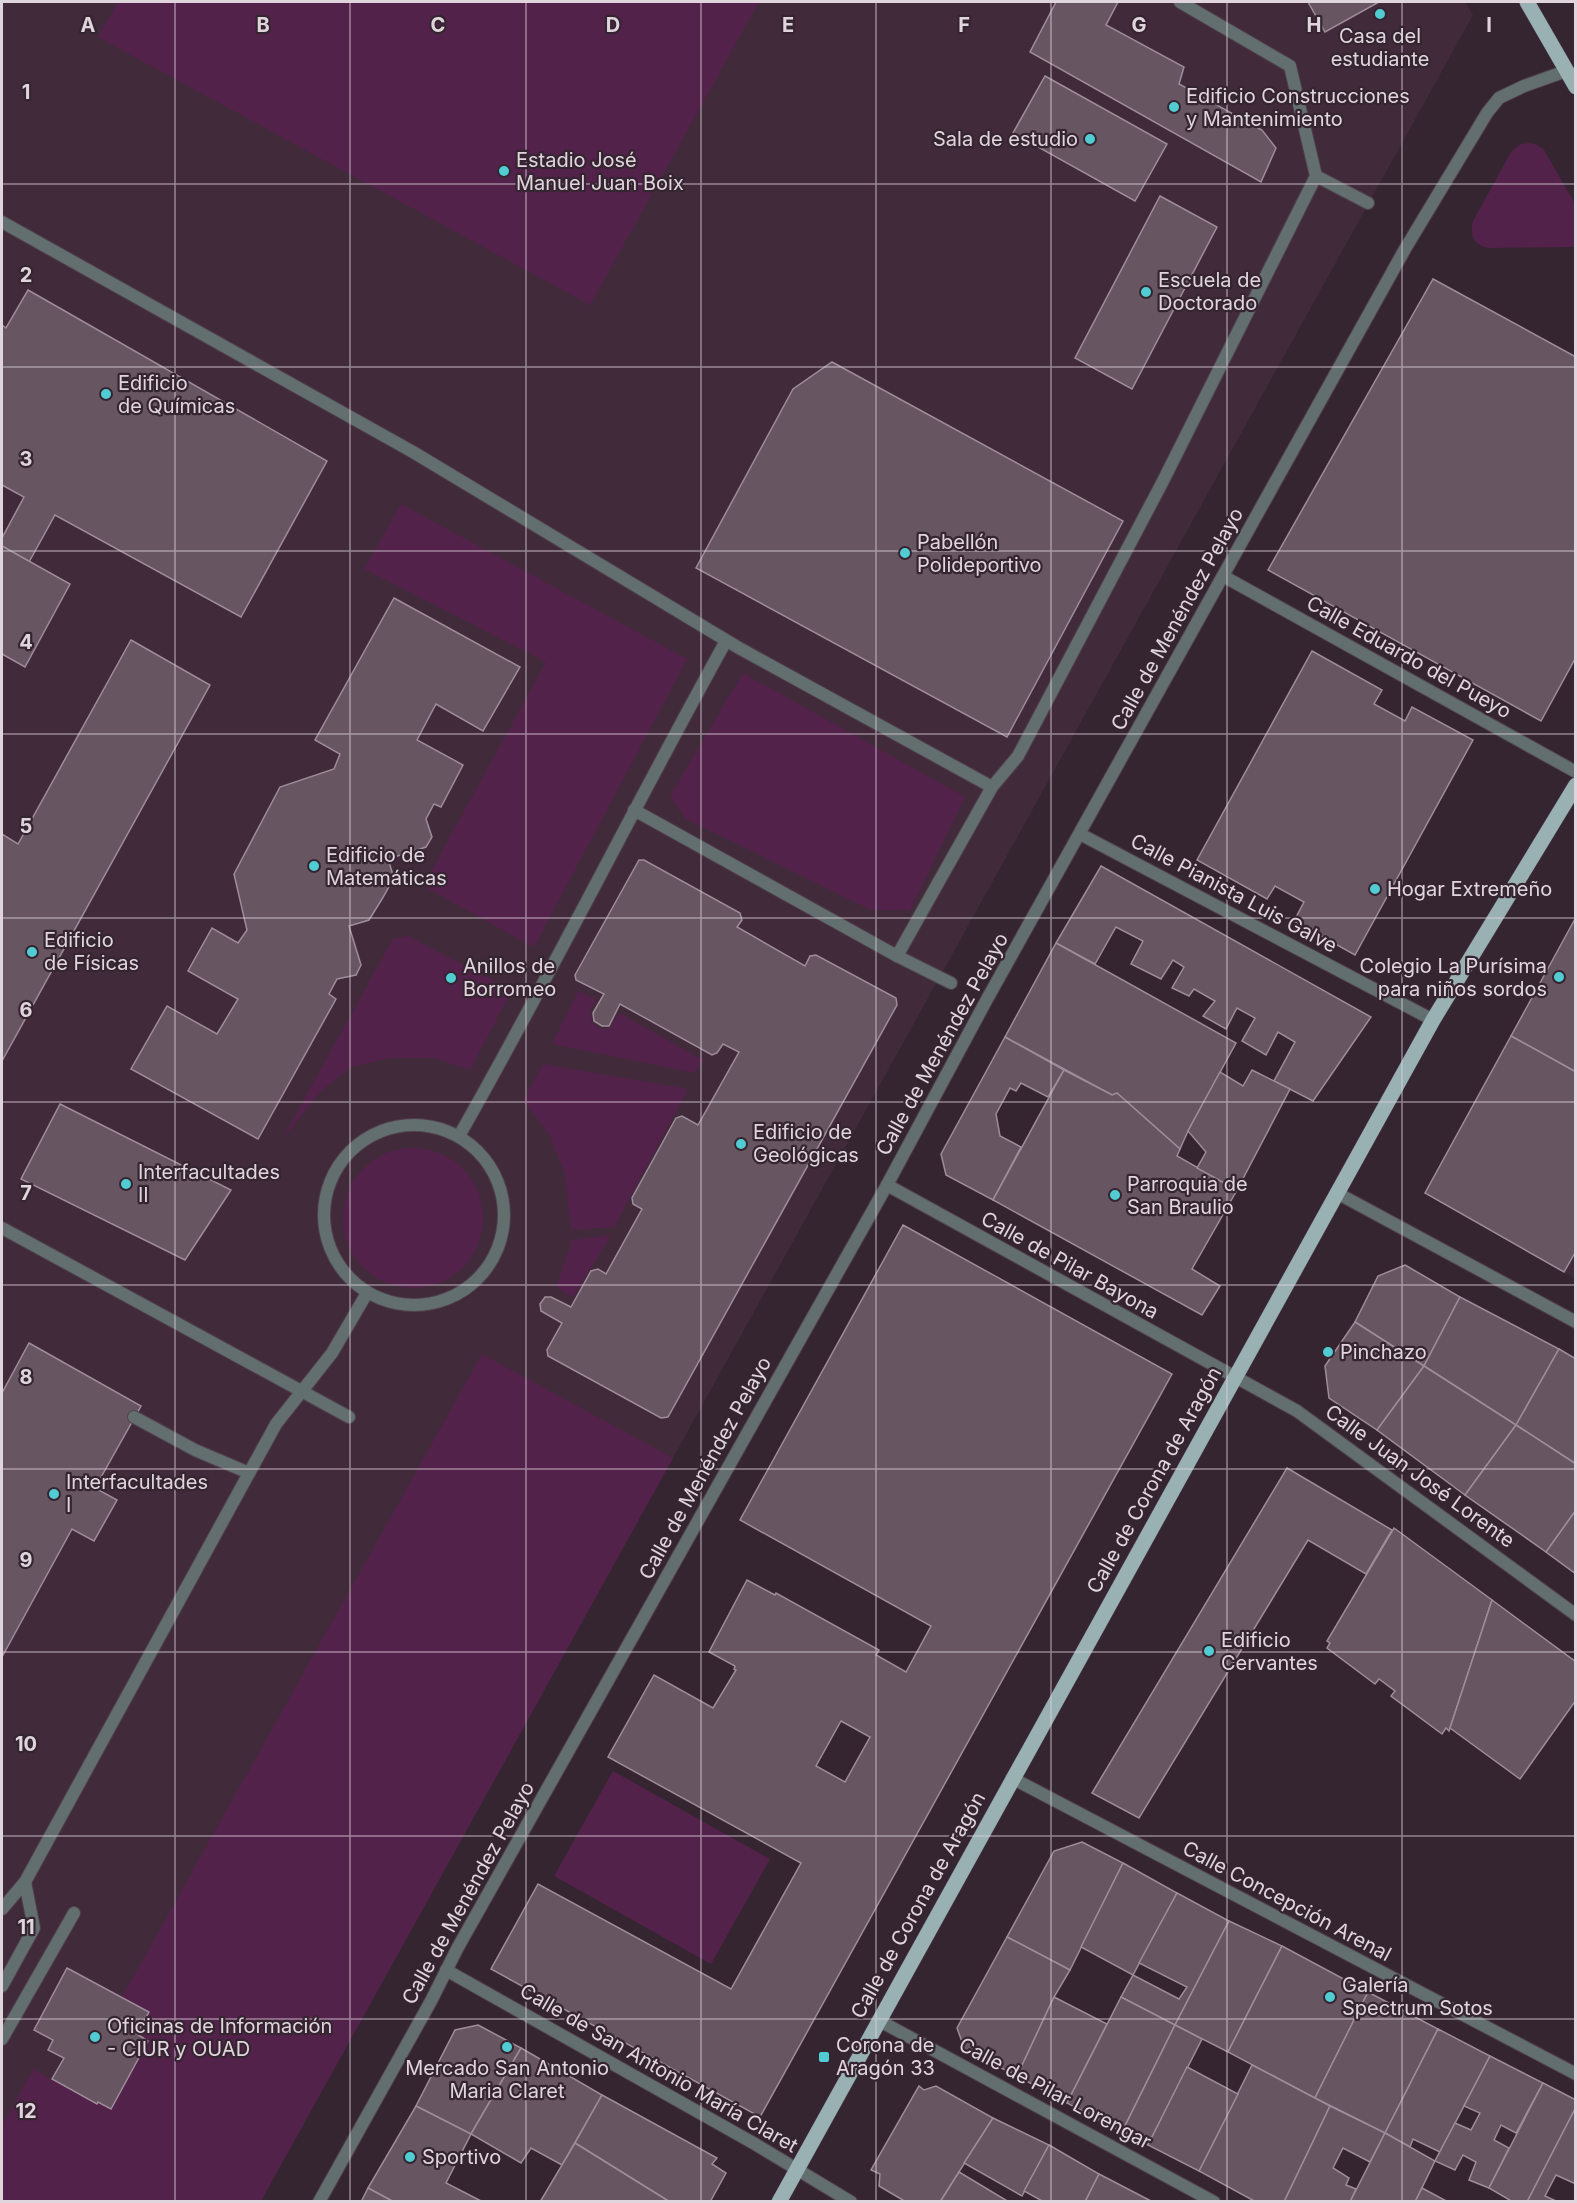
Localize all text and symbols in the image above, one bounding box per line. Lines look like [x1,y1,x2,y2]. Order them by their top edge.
marker: Casa del estudiante [1373,7,1387,21]
text: A [81,13,96,37]
text: B [256,13,270,37]
text: C [431,13,445,37]
text: D [606,13,620,37]
text: E [782,13,794,37]
text: F [958,13,970,37]
text: G [1131,13,1147,37]
text: H [1307,13,1321,37]
text: I [1486,13,1492,37]
place label: Casa del estudiante [1331,24,1429,71]
text: 1 [22,80,30,104]
place label: Edificio Construcciones y Mantenimiento [1186,84,1410,131]
marker: Edificio Construcciones y Mantenimiento [1167,100,1181,114]
place label: Sala de estudio [933,127,1078,151]
marker: Sala de estudio [1083,132,1097,146]
place label: Estadio José Manuel Juan Boix [516,148,684,195]
marker: Estadio José Manuel Juan Boix [497,164,511,178]
text: 2 [20,263,32,287]
place label: Escuela de Doctorado [1158,268,1261,315]
marker: Escuela de Doctorado [1139,285,1153,299]
place label: Edificio de Químicas [118,371,235,418]
marker: Edificio de Químicas [99,387,113,401]
text: 3 [20,447,32,471]
street label: Calle de Menéndez Pelayo [1106,504,1248,734]
place label: Pabellón Polideportivo [917,530,1042,577]
marker: Pabellón Polideportivo [898,546,912,560]
street label: Calle Eduardo del Pueyo [1302,591,1516,723]
text: 4 [19,630,33,654]
text: 5 [20,814,32,838]
street label: Calle Pianista Luis Galve [1127,828,1341,958]
place label: Edificio de Matemáticas [326,843,447,890]
marker: Edificio de Matemáticas [307,859,321,873]
place label: Hogar Extremeño [1387,877,1552,901]
marker: Hogar Extremeño [1368,882,1382,896]
place label: Edificio de Físicas [44,928,139,975]
street label: Calle de Menéndez Pelayo [871,929,1013,1159]
marker: Edificio de Físicas [25,945,39,959]
place label: Anillos de Borromeo [463,954,556,1001]
place label: Colegio La Purísima para niños sordos [1360,954,1547,1001]
marker: Colegio La Purísima para niños sordos [1552,970,1566,984]
marker: Anillos de Borromeo [444,971,458,985]
text: 6 [20,998,33,1022]
place label: Edificio de Geológicas [753,1120,859,1167]
marker: Edificio de Geológicas [734,1137,748,1151]
place label: Interfacultades II [138,1160,280,1207]
place label: Parroquia de San Braulio [1127,1172,1248,1219]
marker: Interfacultades II [119,1177,133,1191]
text: 7 [20,1181,32,1205]
marker: Parroquia de San Braulio [1108,1188,1122,1202]
street label: Calle de Pilar Bayona [977,1206,1163,1324]
place label: Pinchazo [1340,1340,1427,1364]
marker: Pinchazo [1321,1345,1335,1359]
street label: Calle de Menéndez Pelayo [634,1353,776,1583]
street label: Calle de Corona de Aragón [1082,1363,1226,1597]
text: 8 [19,1365,33,1389]
street label: Calle Juan José Lorente [1321,1399,1519,1553]
place label: Interfacultades I [66,1470,208,1517]
marker: Interfacultades I [47,1487,61,1501]
text: 9 [20,1548,33,1572]
place label: Edificio Cervantes [1221,1628,1318,1675]
marker: Edificio Cervantes [1202,1644,1216,1658]
text: 10 [15,1732,37,1756]
street label: Calle de Menéndez Pelayo [397,1778,539,2008]
street label: Calle de Corona de Aragón [846,1788,990,2022]
street label: Calle Concepción Arenal [1179,1836,1395,1966]
text: 11 [17,1915,35,1939]
place label: Galería Spectrum Sotos [1342,1973,1493,2020]
street label: Calle de San Antonio María Claret [516,1978,803,2158]
marker: Galería Spectrum Sotos [1323,1990,1337,2004]
place label: Oficinas de Información - CIUR y OUAD [107,2014,332,2061]
marker: Oficinas de Información - CIUR y OUAD [88,2030,102,2044]
street label: Calle de Pilar Lorengar [955,2032,1156,2154]
place label: Corona de Aragón 33 [836,2033,935,2080]
marker: Mercado San Antonio Maria Claret [500,2040,514,2054]
marker: Corona de Aragón 33 [817,2050,831,2064]
place label: Mercado San Antonio Maria Claret [405,2056,609,2103]
text: 12 [15,2099,37,2123]
place label: Sportivo [422,2145,501,2169]
marker: Sportivo [403,2150,417,2164]

